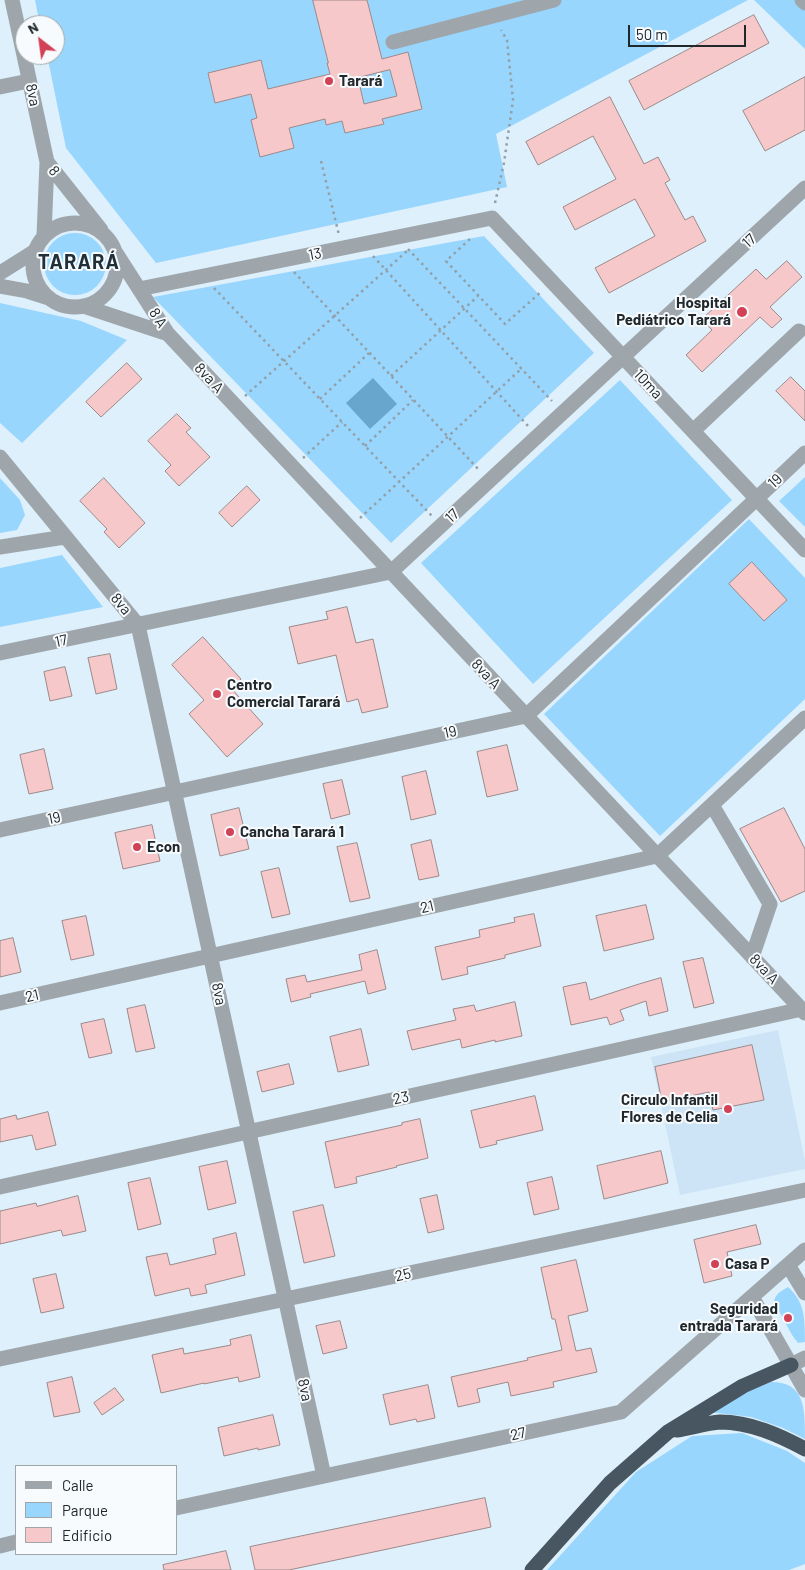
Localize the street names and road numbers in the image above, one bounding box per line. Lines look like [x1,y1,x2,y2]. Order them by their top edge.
street label: 8va [22,82,44,108]
street label: 8 [45,162,63,180]
street label: 17 [738,230,760,252]
street label: 13 [307,244,323,264]
street label: 8 A [145,305,171,331]
street label: 8va A [191,359,227,397]
street label: 10ma [630,366,666,402]
street label: 19 [764,470,786,492]
street label: 17 [441,505,463,527]
street label: 8va [107,590,135,618]
street label: 17 [53,631,69,651]
street label: 8va A [468,655,504,693]
street label: 19 [442,722,458,742]
street label: 19 [46,808,62,828]
street label: 21 [419,897,435,917]
street label: 8va A [746,950,782,988]
street label: 8va [208,981,230,1007]
street label: 21 [24,986,40,1006]
street label: 23 [391,1088,411,1108]
street label: 25 [393,1265,413,1285]
street label: 8va [294,1377,316,1403]
street label: 27 [509,1424,527,1444]

